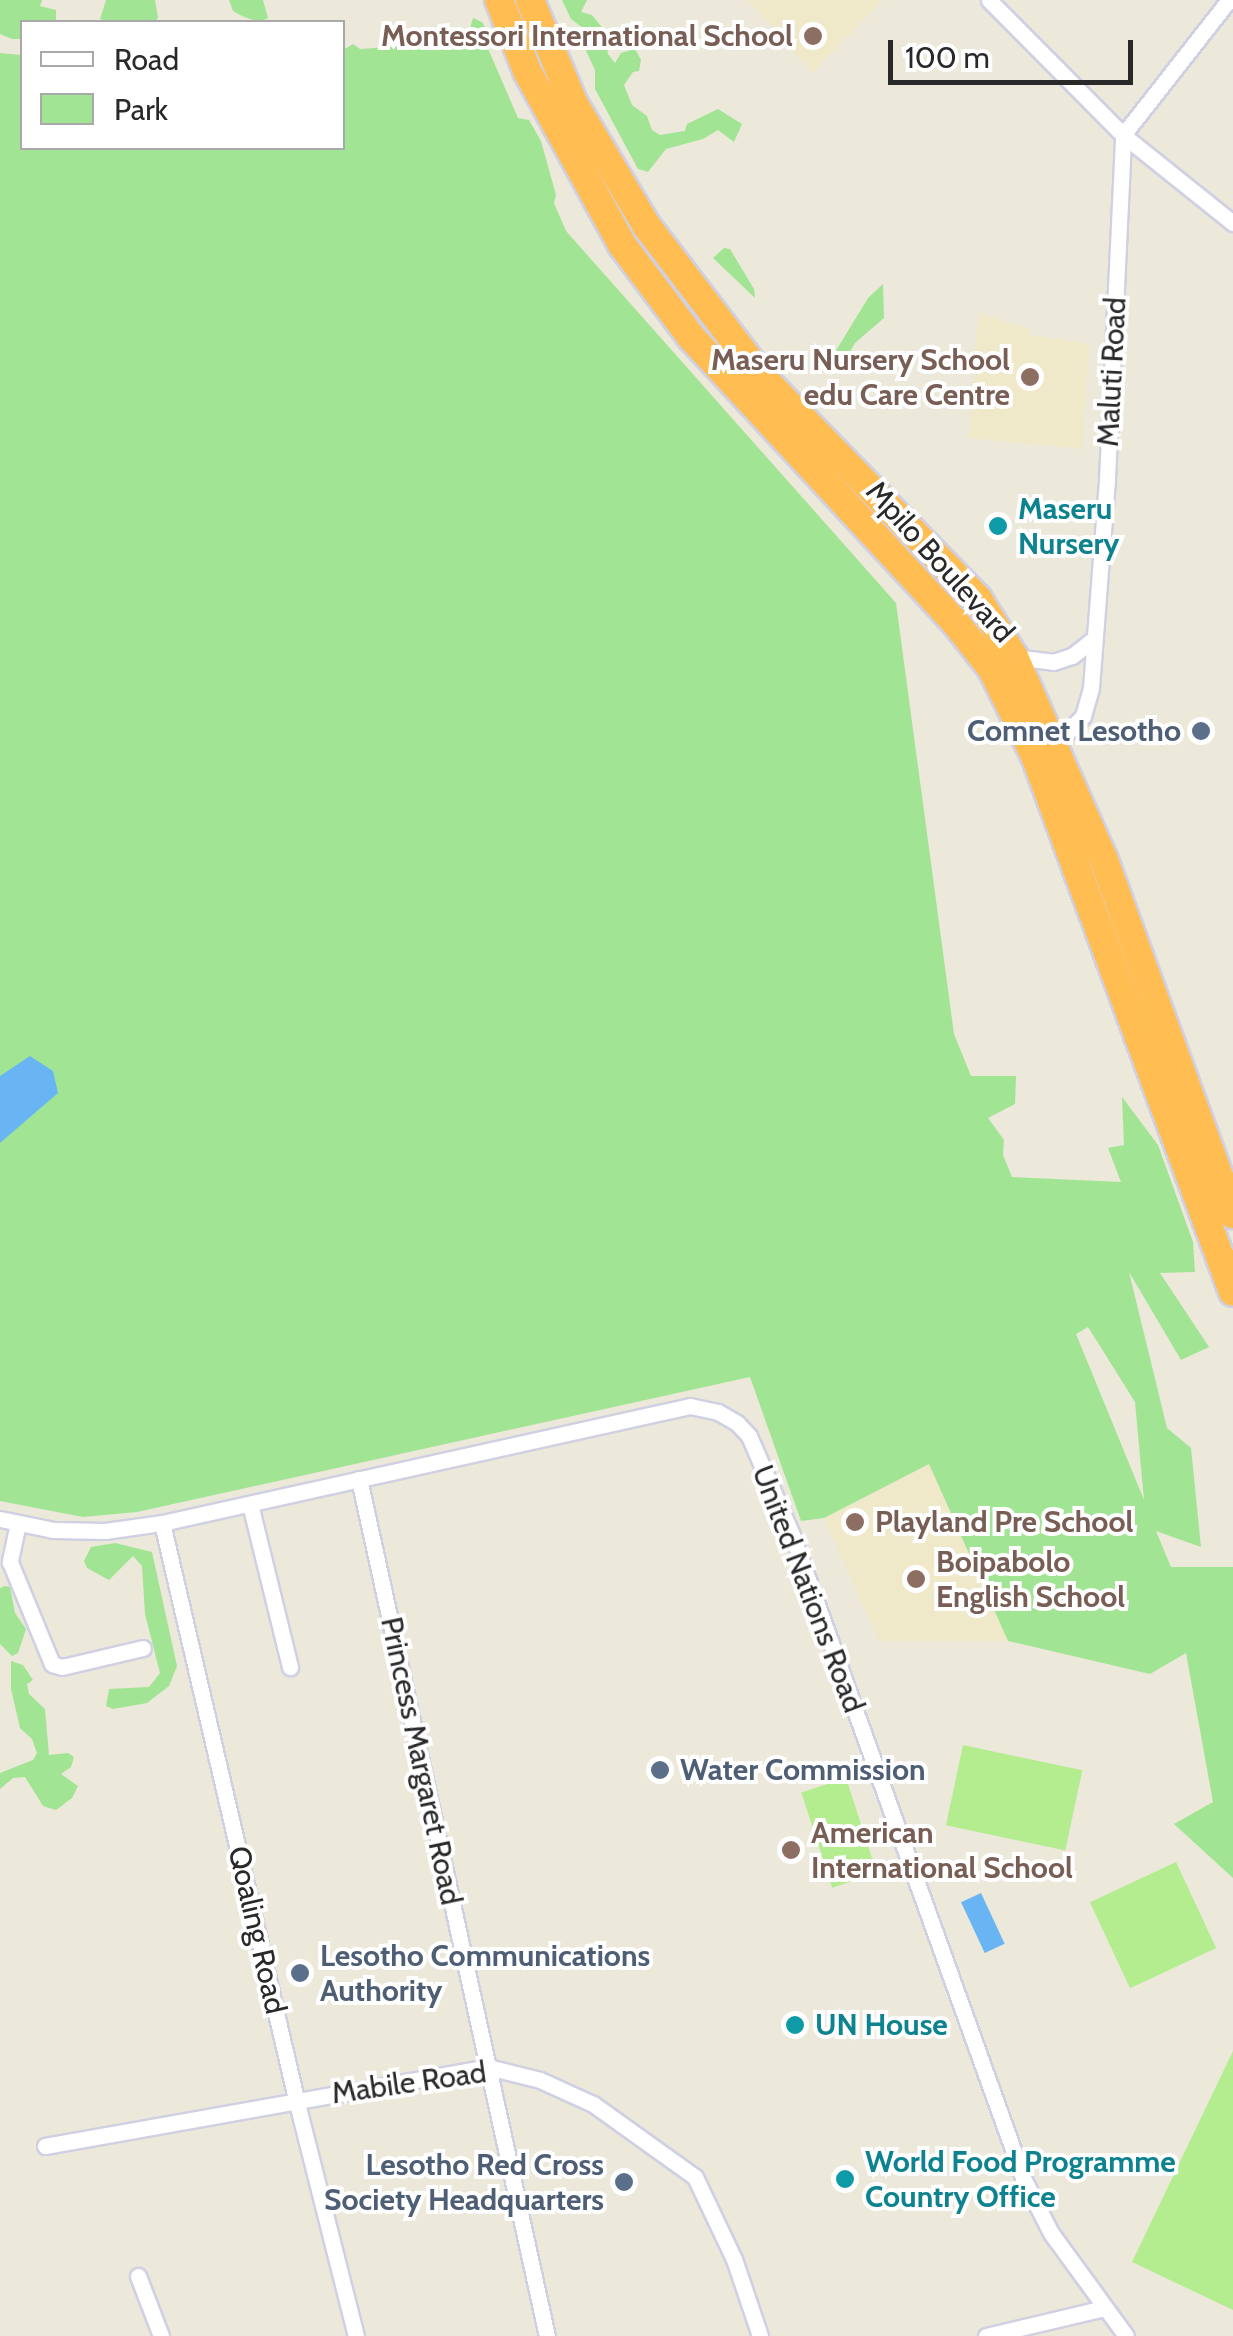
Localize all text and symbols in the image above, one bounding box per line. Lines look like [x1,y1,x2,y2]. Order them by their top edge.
place label: Montessori International School [381,18,793,54]
legend [20,20,345,150]
scale bar [893,20,1138,82]
marker: Montessori International School [802,25,824,47]
text: 100 m [905,39,990,76]
text: Road [114,41,179,78]
text: Park [114,91,168,128]
street label: Maluti Road [1090,296,1134,448]
place label: Maseru Nursery School edu Care Centre [711,342,1010,412]
marker: Maseru Nursery School edu Care Centre [1019,366,1041,388]
street label: Mpilo Boulevard [858,474,1022,650]
place label: Maseru Nursery [1018,491,1119,562]
marker: Maseru Nursery [987,515,1009,537]
place label: Comnet Lesotho [967,713,1181,749]
marker: Comnet Lesotho [1190,720,1212,742]
street label: United Nations Road [744,1460,872,1718]
place label: Playland Pre School [875,1504,1133,1540]
marker: Playland Pre School [844,1511,866,1533]
place label: Boipabolo English School [936,1544,1125,1614]
marker: Boipabolo English School [905,1568,927,1590]
street label: Princess Margaret Road [373,1614,469,1908]
place label: Water Commission [680,1752,926,1788]
marker: Water Commission [649,1759,671,1781]
place label: American International School [811,1815,1073,1886]
marker: American International School [780,1839,802,1861]
street label: Qoaling Road [220,1843,294,2017]
place label: Lesotho Communications Authority [320,1938,650,2008]
marker: Lesotho Communications Authority [289,1962,311,1984]
place label: UN House [815,2007,948,2043]
marker: UN House [784,2014,806,2036]
street label: Mabile Road [329,2054,489,2112]
place label: World Food Programme Country Office [865,2144,1176,2214]
place label: Lesotho Red Cross Society Headquarters [324,2147,604,2218]
marker: World Food Programme Country Office [834,2168,856,2190]
marker: Lesotho Red Cross Society Headquarters [613,2171,635,2193]

